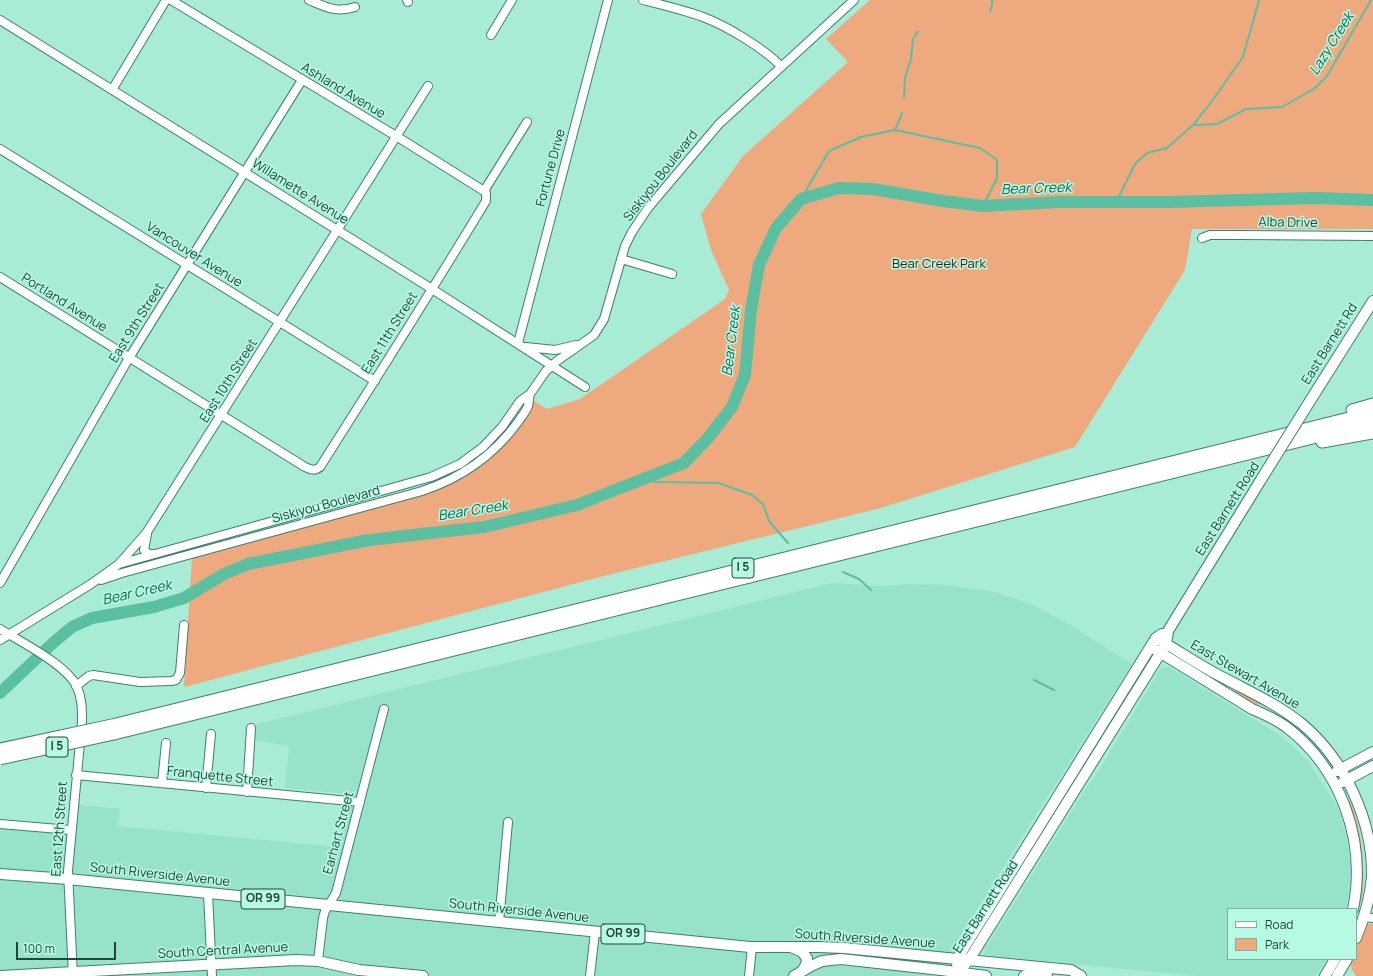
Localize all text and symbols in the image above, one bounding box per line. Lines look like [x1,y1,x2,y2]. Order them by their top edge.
water label: Lazy Creek [1306,10,1358,78]
street label: Ashland Avenue [298,60,388,122]
street label: Fortune Drive [533,127,569,209]
street label: Siskiyou Boulevard [621,127,701,225]
street label: Willamette Avenue [249,156,351,228]
water label: Bear Creek [1000,179,1072,199]
street label: Alba Drive [1258,215,1318,231]
street label: Vancouver Avenue [143,219,245,291]
park label: Bear Creek Park [892,256,986,272]
street label: Portland Avenue [18,270,110,336]
street label: East 9th Street [106,280,168,366]
street label: East 11th Street [359,289,421,377]
street label: East Barnett Rd [1299,301,1361,387]
water label: Bear Creek [719,305,745,377]
street label: East 10th Street [197,336,261,426]
street label: East Barnett Road [1193,459,1263,559]
street label: Siskiyou Boulevard [270,483,382,527]
water label: Bear Creek [437,497,509,525]
road number: I 5 [732,558,754,578]
water label: Bear Creek [101,577,173,609]
street label: East Stewart Avenue [1188,637,1302,713]
road number: I 5 [46,737,68,757]
street label: Franquette Street [166,764,274,790]
street label: East 12th Street [49,781,71,877]
street label: Earhart Street [320,790,358,876]
street label: East Barnett Road [950,858,1022,956]
street label: South Riverside Avenue [89,860,231,890]
road number: OR 99 [241,889,285,909]
street label: South Riverside Avenue [448,896,590,926]
legend [1227,908,1357,960]
text: Road [1265,916,1293,933]
road number: OR 99 [601,924,645,944]
street label: South Riverside Avenue [794,926,936,952]
scale bar [18,934,118,960]
text: Park [1265,936,1289,953]
text: 100 m [23,940,55,957]
street label: South Central Avenue [157,940,289,962]

